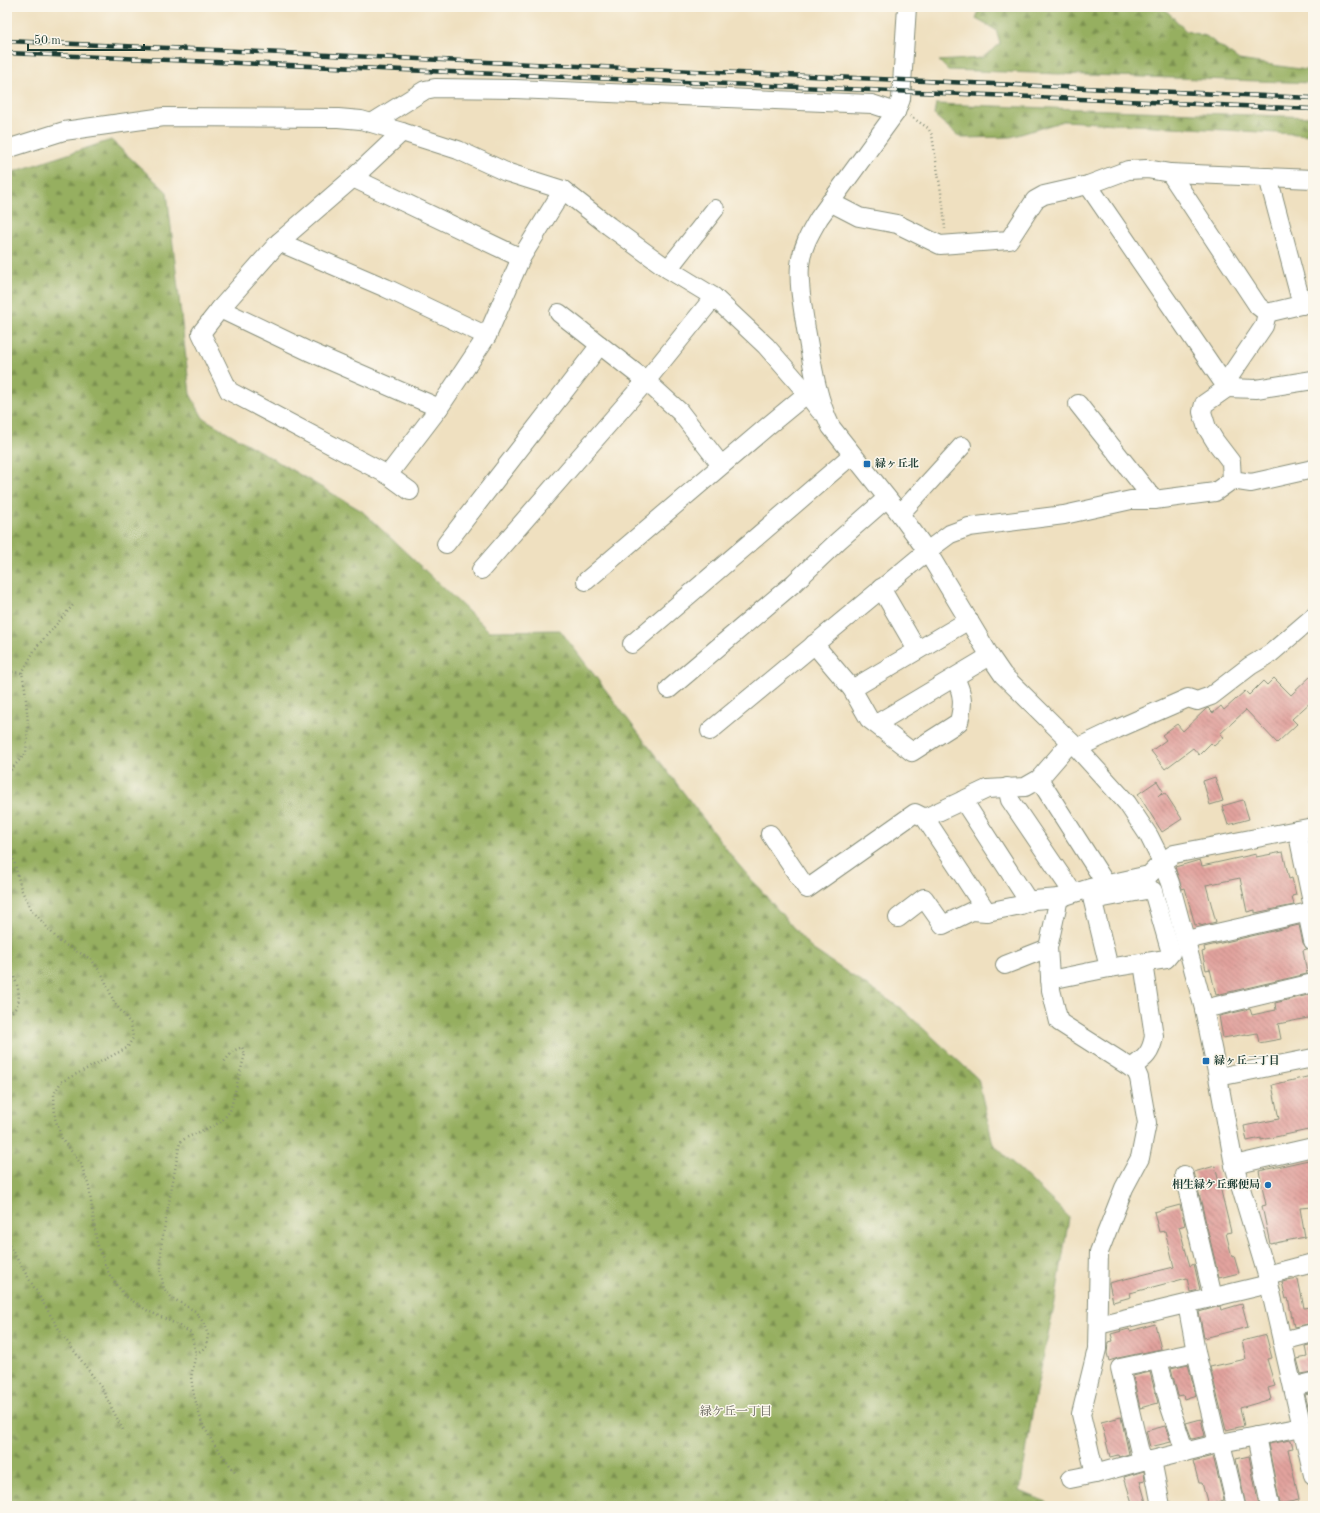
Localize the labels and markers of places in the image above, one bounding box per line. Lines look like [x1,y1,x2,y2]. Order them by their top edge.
place label: 緑ヶ丘北 [875,457,919,470]
marker: 緑ヶ丘北 [862,459,872,469]
place label: 緑ヶ丘二丁目 [1214,1054,1280,1067]
marker: 緑ヶ丘二丁目 [1201,1056,1211,1066]
place label: 相生緑ケ丘郵便局 [1172,1178,1260,1191]
marker: 相生緑ケ丘郵便局 [1263,1180,1273,1190]

